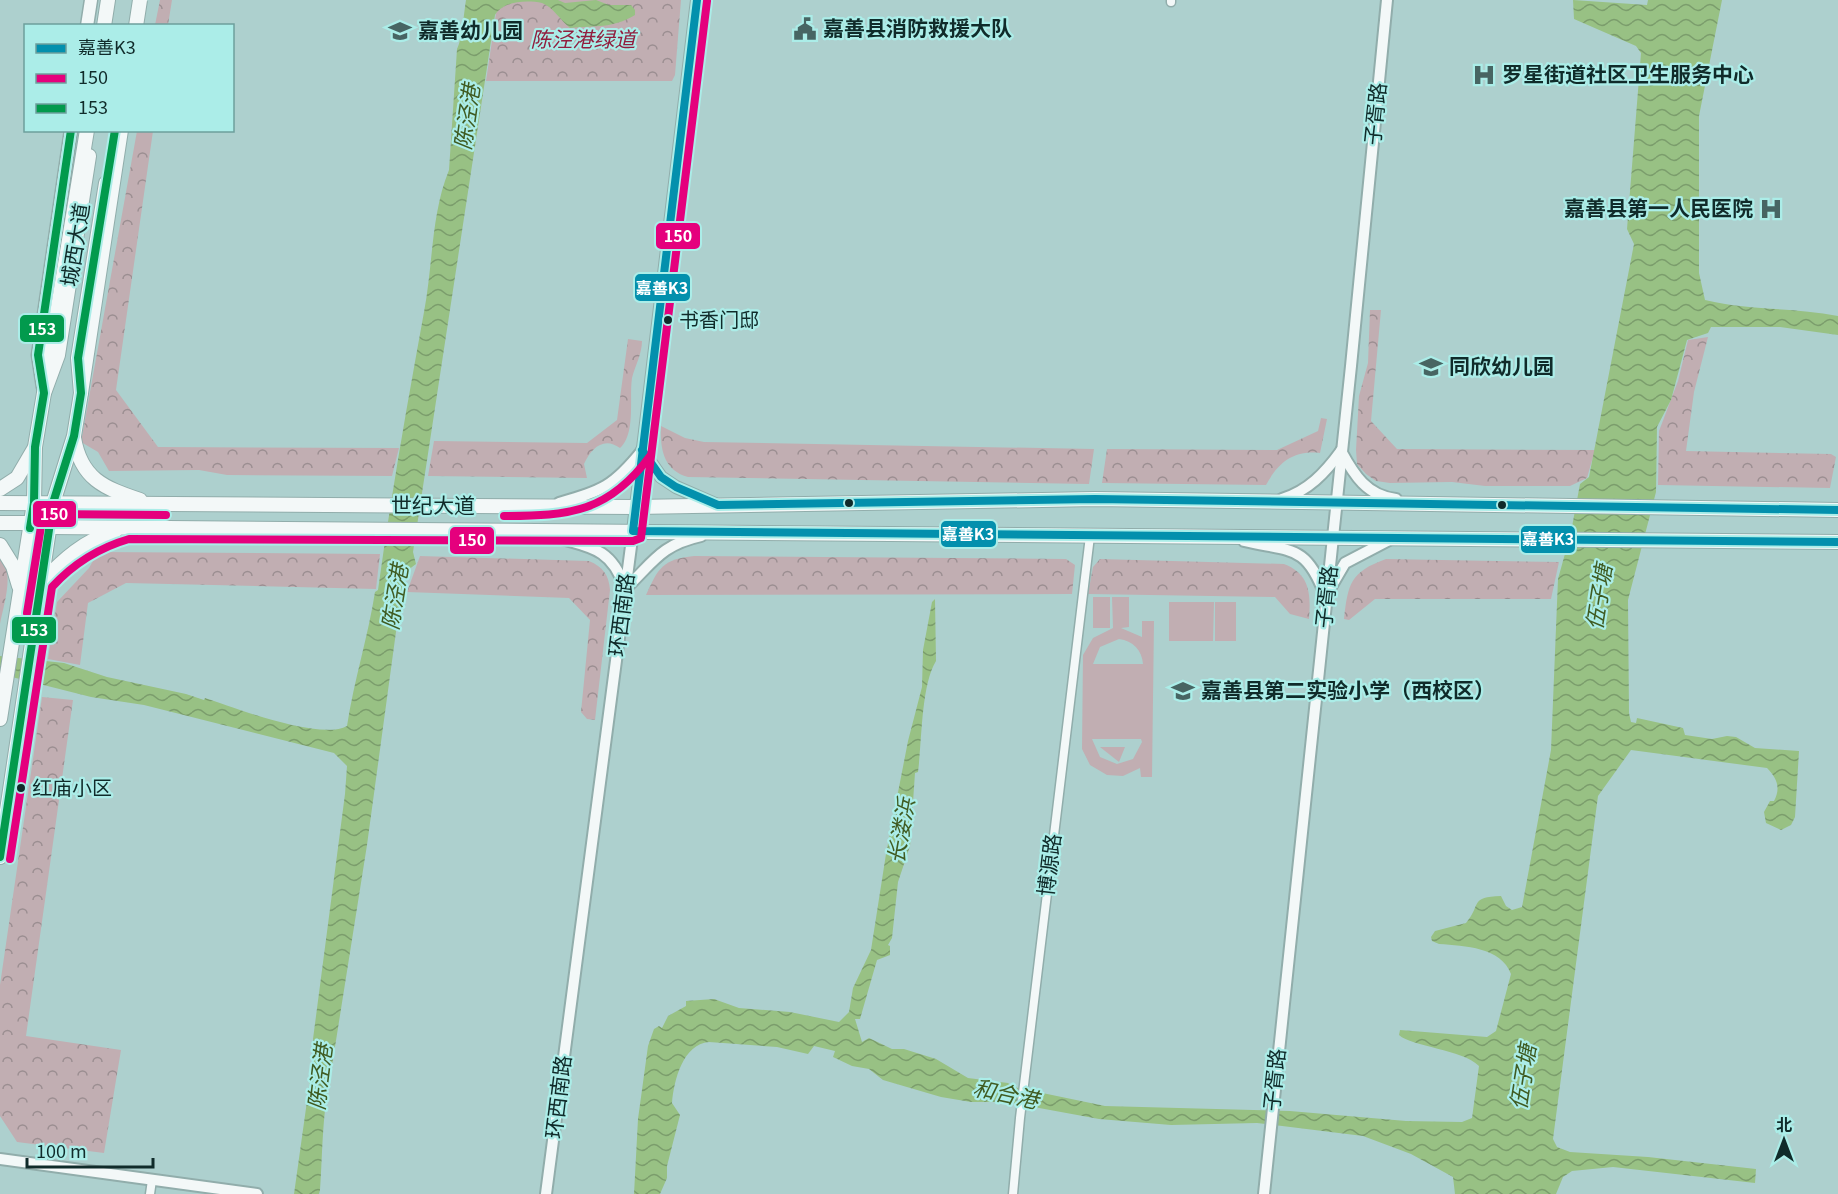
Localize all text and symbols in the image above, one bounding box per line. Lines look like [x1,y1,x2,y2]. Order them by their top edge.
place label: 嘉善县消防救援大队 [823,12,1012,42]
place label: 嘉善幼儿园 [418,14,523,44]
public building icon: 嘉善县消防救援大队 [792,16,818,42]
school or university icon: 嘉善幼儿园 [387,18,413,44]
park label: 陈泾港绿道 [531,23,638,53]
legend [24,24,234,132]
text: 嘉善K3 [78,33,136,59]
place label: 罗星街道社区卫生服务中心 [1502,58,1754,88]
hospital icon: 罗星街道社区卫生服务中心 [1471,62,1497,88]
text: 150 [78,63,108,89]
water label: 陈泾港 [445,79,486,152]
street label: 子胥路 [1356,81,1392,147]
text: 153 [78,93,108,119]
place label: 嘉善县第一人民医院 [1564,192,1753,222]
hospital icon: 嘉善县第一人民医院 [1758,196,1784,222]
street label: 城西大道 [53,201,95,289]
line badge: 150 [655,222,701,250]
text: 150 [664,223,692,247]
line badge: 嘉善K3 [634,273,691,302]
text: 嘉善K3 [636,275,688,299]
place label: 书香门邸 [679,304,759,333]
line badge: 153 [19,314,65,343]
marker: 书香门邸 [662,314,674,326]
text: 153 [28,316,56,340]
place label: 同欣幼儿园 [1449,350,1554,380]
school or university icon: 同欣幼儿园 [1418,354,1444,380]
street label: 世纪大道 [391,489,475,519]
unlabelled marker [843,497,855,509]
unlabelled marker [1496,499,1508,511]
line badge: 150 [32,500,77,528]
text: 150 [40,501,68,525]
line badge: 嘉善K3 [940,520,997,548]
text: 嘉善K3 [942,521,994,545]
line badge: 嘉善K3 [1520,525,1576,554]
line badge: 150 [449,526,495,555]
text: 嘉善K3 [1522,526,1574,550]
text: 150 [458,527,486,551]
water label: 伍子塘 [1576,558,1619,632]
water label: 陈泾港 [372,559,414,632]
street label: 子胥路 [1307,564,1343,630]
street label: 环西南路 [600,571,640,658]
line badge: 153 [11,616,57,644]
text: 153 [20,617,48,641]
place label: 嘉善县第二实验小学（西校区） [1201,674,1495,704]
school or university icon: 嘉善县第二实验小学（西校区） [1170,678,1196,704]
place label: 红庙小区 [32,772,112,801]
marker: 红庙小区 [15,782,27,794]
water label: 长溇浜 [878,793,921,866]
street label: 博源路 [1029,832,1067,898]
water label: 伍子塘 [1500,1038,1543,1112]
water label: 陈泾港 [298,1039,338,1111]
street label: 子胥路 [1255,1047,1291,1113]
street label: 环西南路 [537,1053,577,1140]
water label: 和合港 [971,1070,1045,1115]
north arrow [1754,1110,1814,1170]
text: 北 [1776,1112,1792,1136]
scale bar [27,1131,153,1169]
text: 100 m [36,1137,87,1163]

